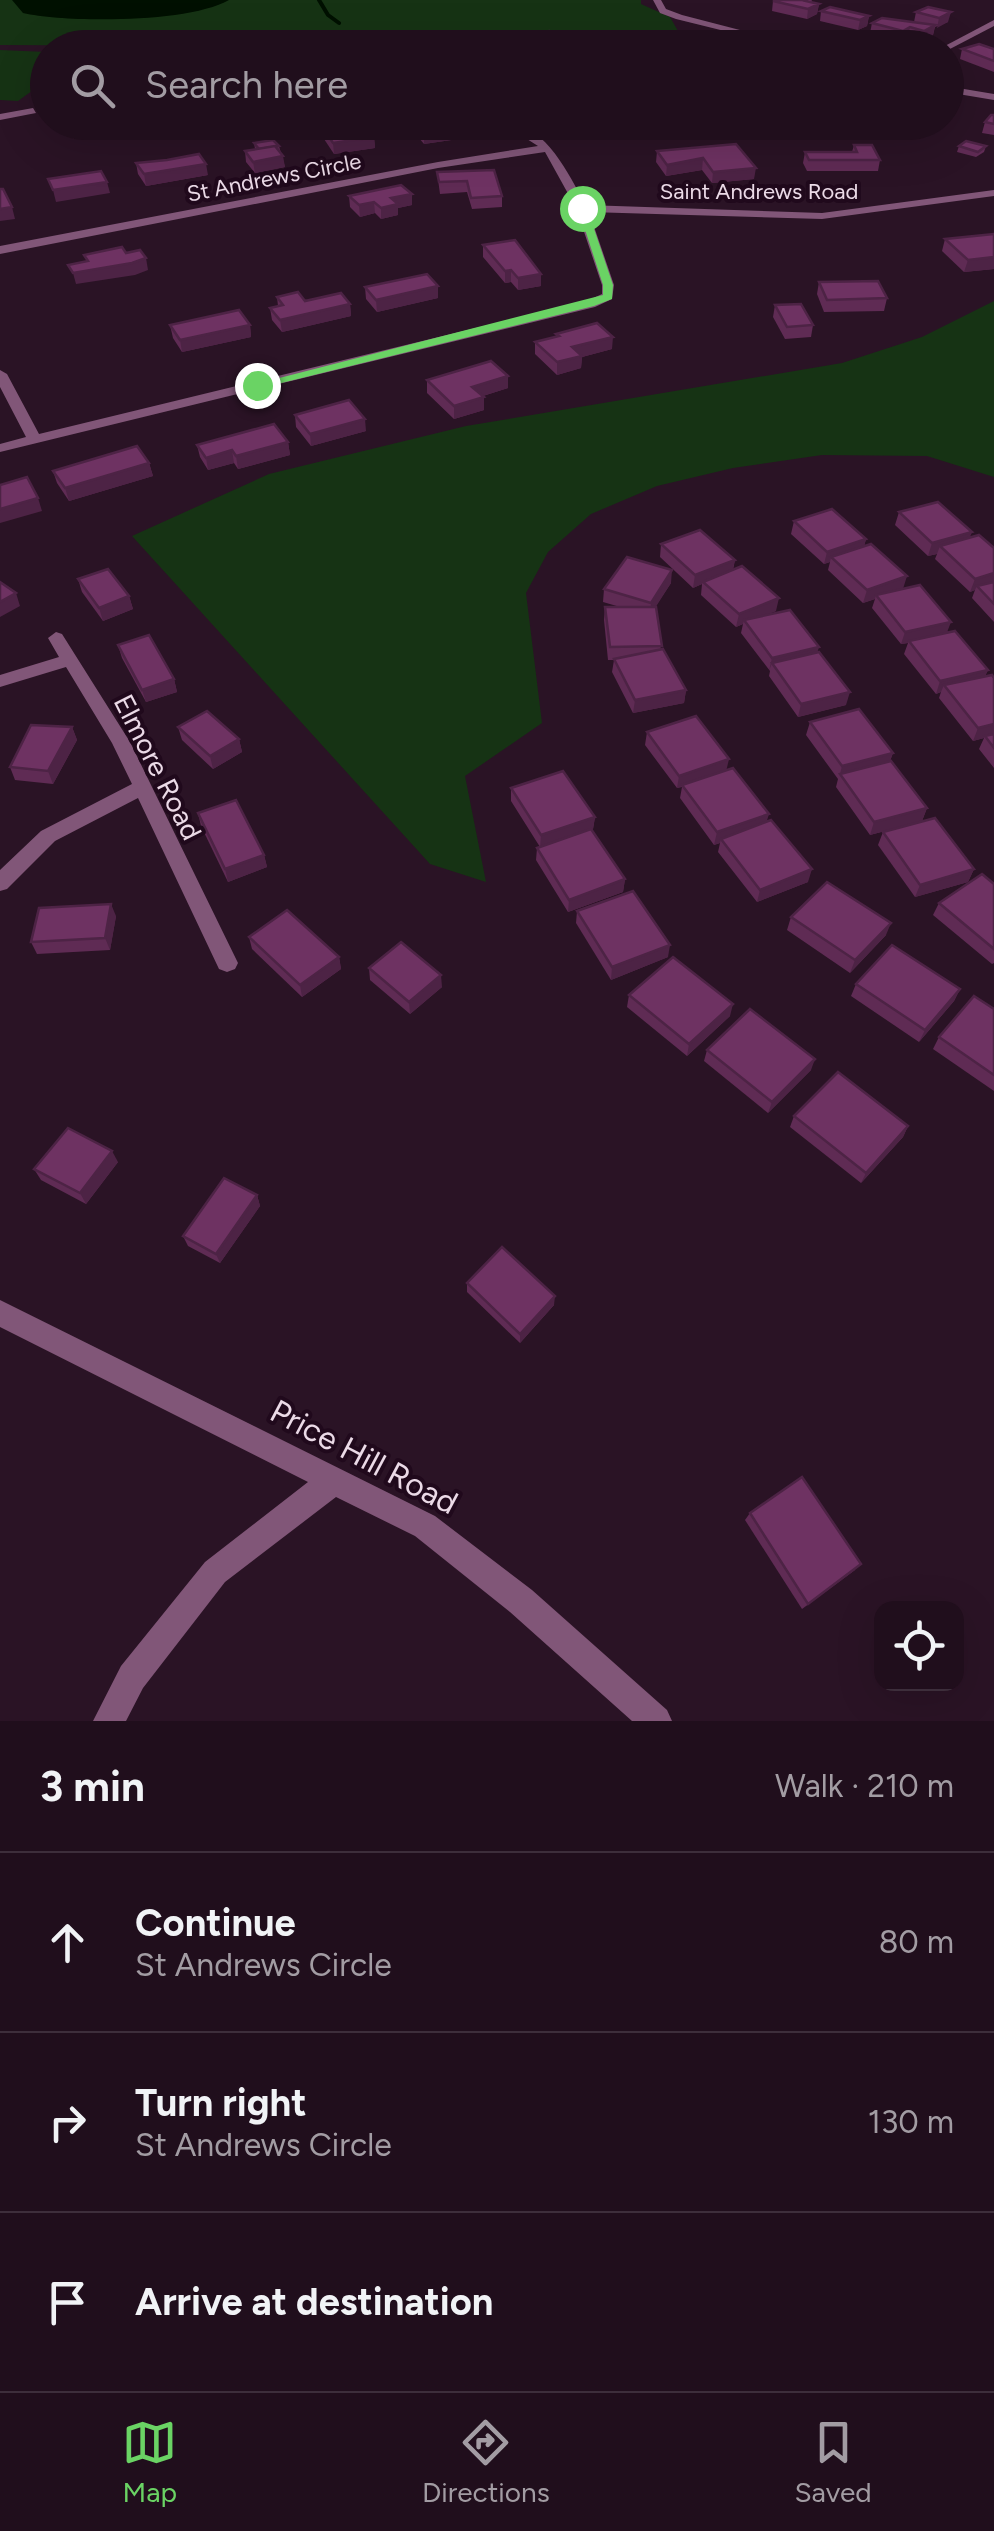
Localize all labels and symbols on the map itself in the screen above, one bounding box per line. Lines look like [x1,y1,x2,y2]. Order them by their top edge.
street label: St Andrews Circle [185,147,363,208]
street label: Saint Andrews Road [660,178,858,205]
route start [560,186,606,232]
route end [235,363,281,409]
street label: Elmore Road [107,688,209,846]
street label: Price Hill Road [264,1392,464,1522]

